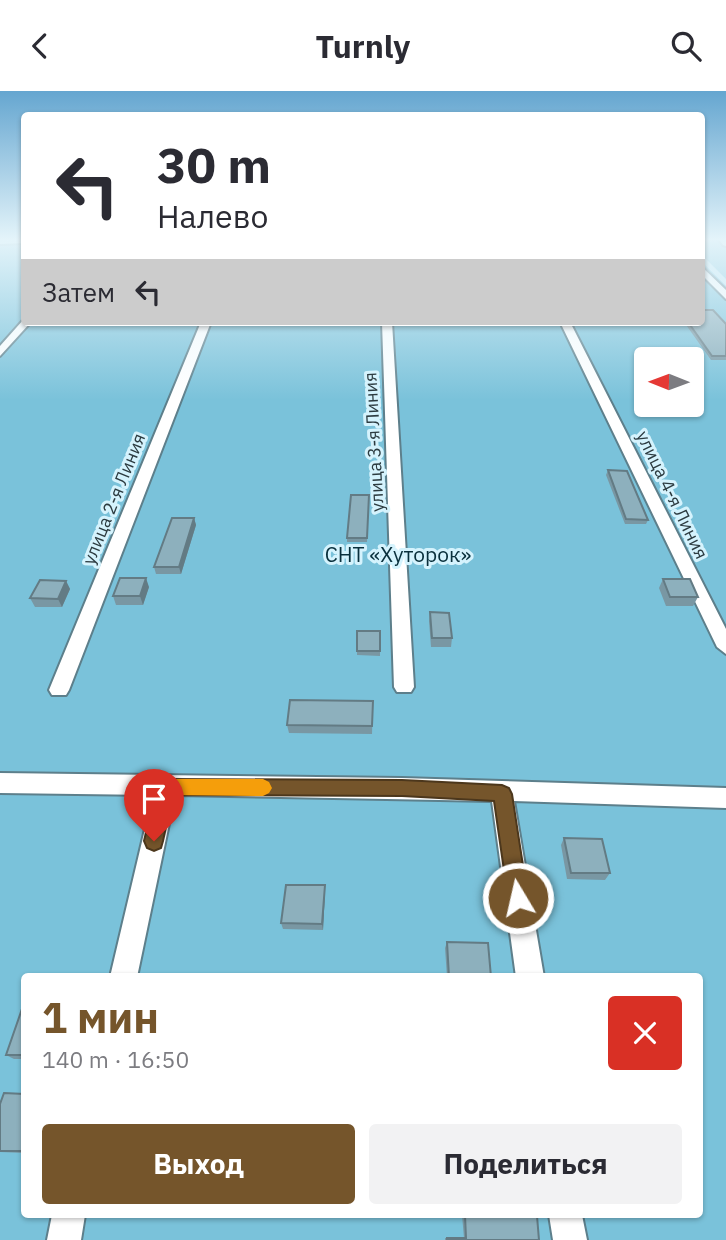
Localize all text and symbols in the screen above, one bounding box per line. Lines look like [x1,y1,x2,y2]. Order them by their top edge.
text: Turnly [316,25,410,67]
icon: back [21,27,59,65]
icon: search [667,27,705,65]
text: 30 m [157,133,271,196]
icon: left [42,140,133,231]
text: Налево [157,195,268,237]
icon: left [129,273,167,311]
text: Затем [42,275,115,309]
north arrow [634,347,704,417]
map controls [634,347,704,417]
street label: улица 3-я Линия [358,372,389,512]
street label: улица 4-я Линия [631,427,713,563]
street label: улица 2-я Линия [77,430,150,568]
park label: СНТ «Хуторок» [325,540,472,568]
pin [124,769,184,841]
icon: arrive [135,780,173,818]
position arrow [481,861,555,935]
text: 1 мин [42,990,159,1045]
button: close [608,996,682,1070]
text: 140 m · 16:50 [42,1044,189,1074]
button: Выход [42,1124,355,1204]
button: Поделиться [369,1124,682,1204]

